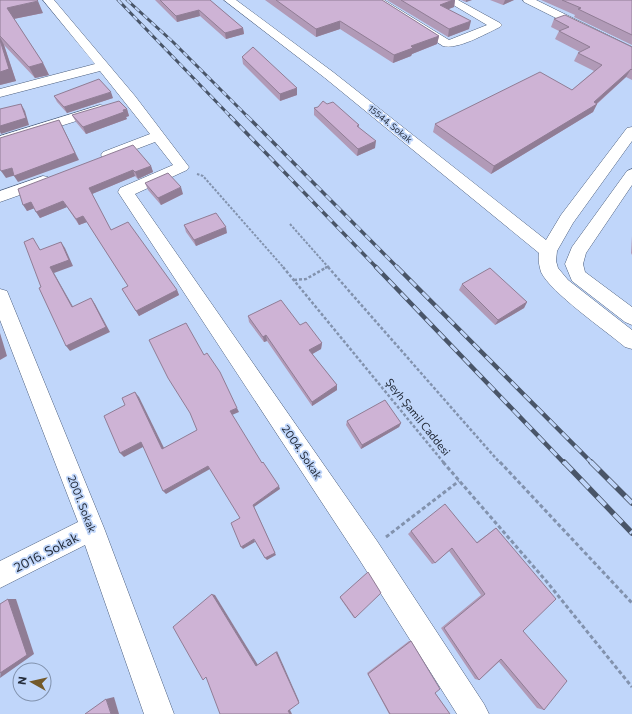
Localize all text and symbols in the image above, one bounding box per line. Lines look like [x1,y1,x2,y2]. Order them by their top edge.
street label: 15544. Sokak [366,102,415,145]
street label: Şeyh Şamil Caddesi [383,376,454,458]
street label: 2004. Sokak [280,422,325,481]
street label: 2001. Sokak [66,473,99,534]
street label: 2016. Sokak [11,529,81,575]
north arrow [12,662,52,702]
text: N [15,676,29,686]

